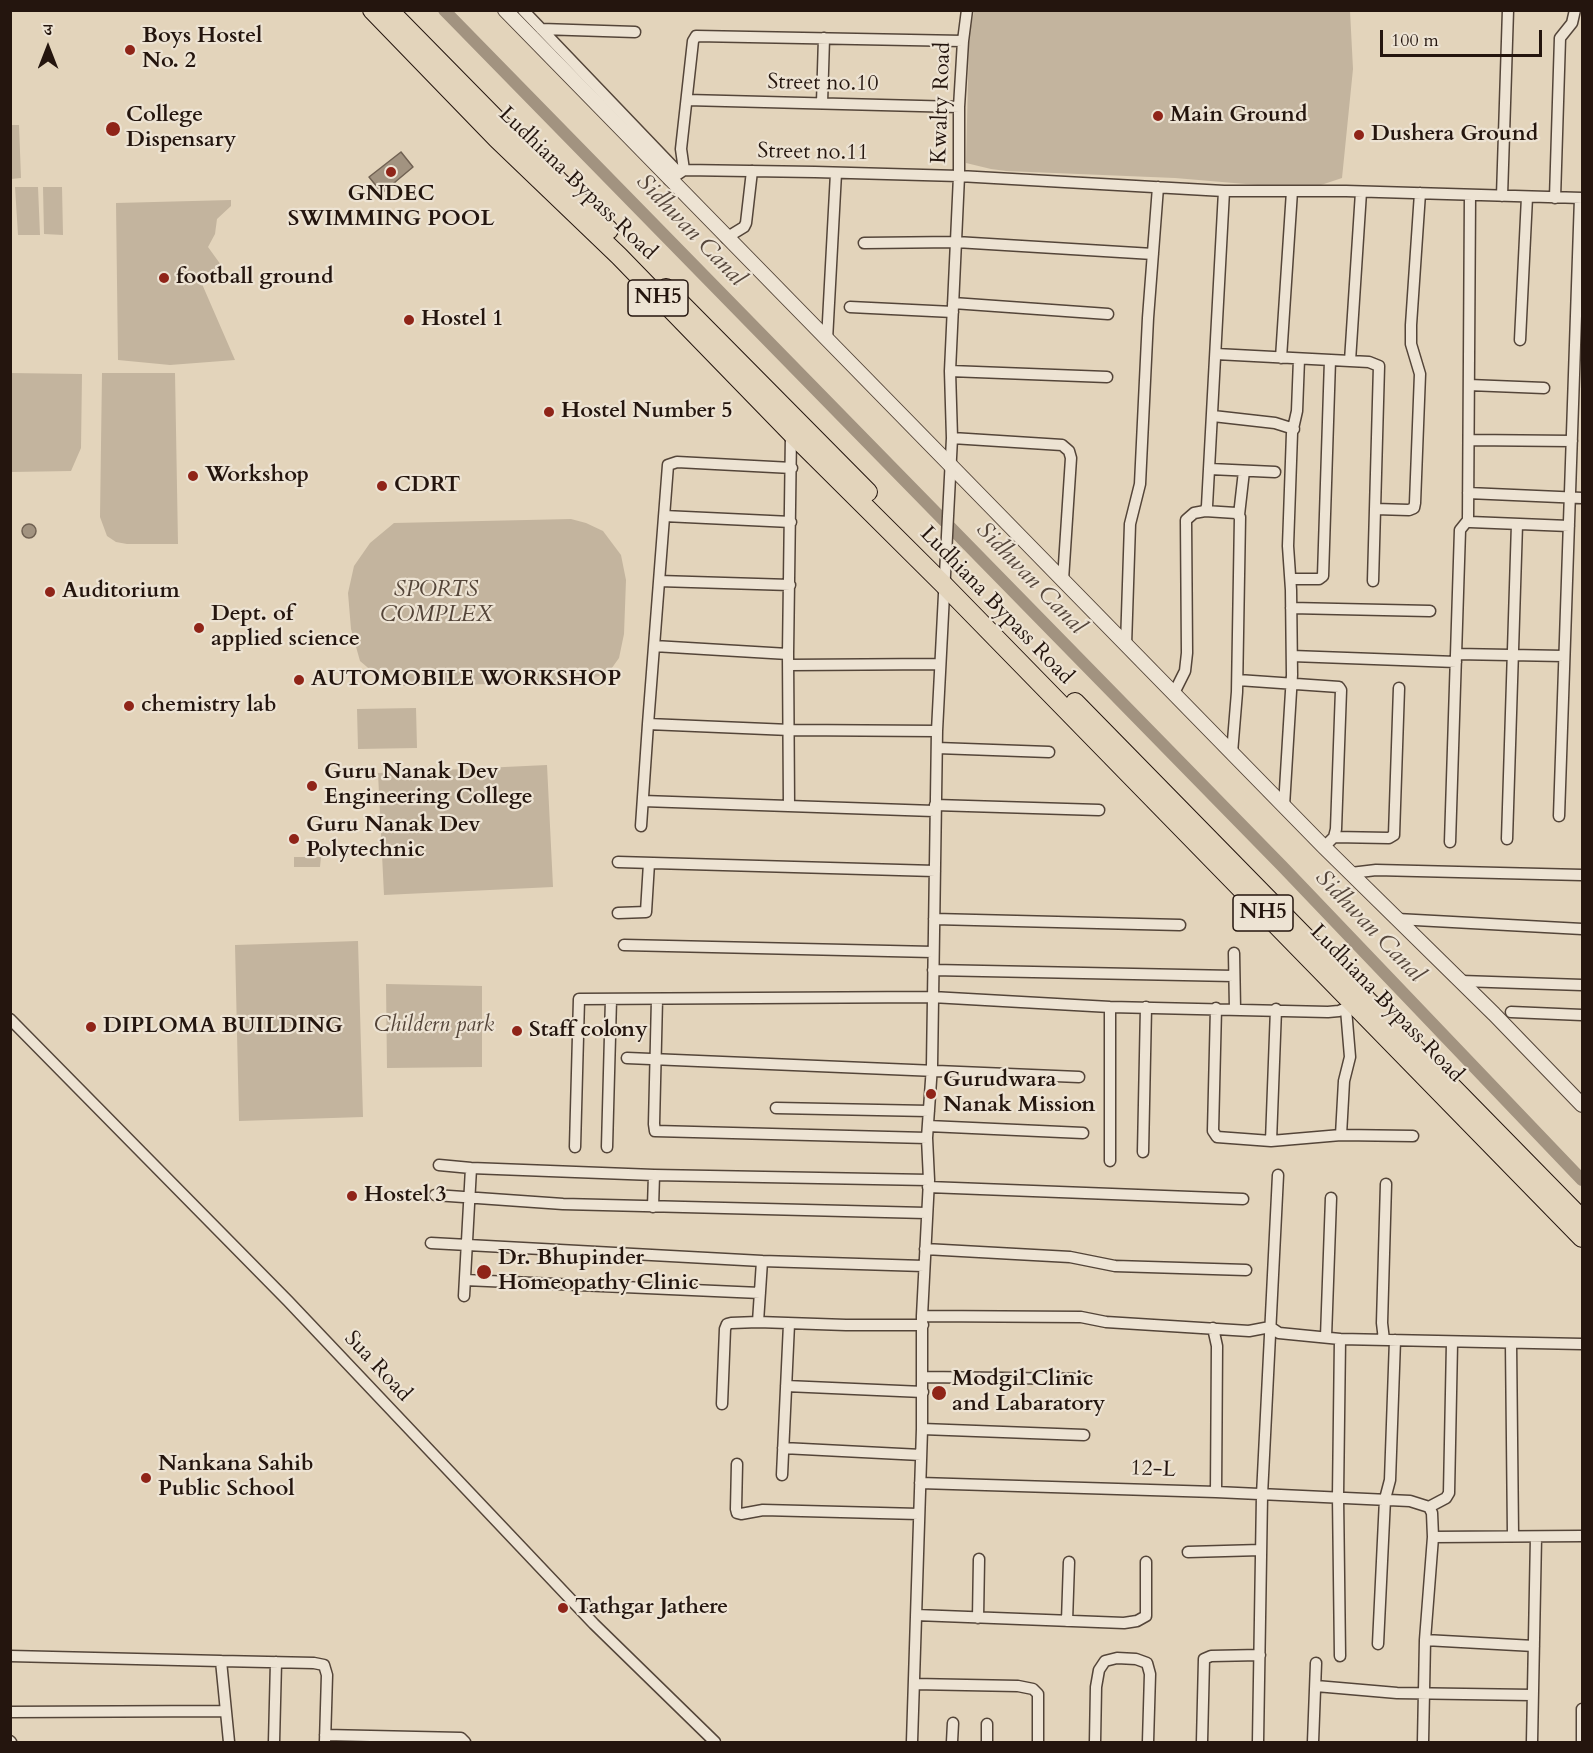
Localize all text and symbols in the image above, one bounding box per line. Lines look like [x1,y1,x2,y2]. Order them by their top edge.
north arrow [18,18,78,78]
scale bar [1383,18,1545,56]
text: उ [44,19,52,41]
place label: Boys Hostel No. 2 [142,24,262,76]
text: 100 m [1391,28,1439,53]
street label: Kwalty Road [927,42,957,164]
marker: Boys Hostel No. 2 [123,43,137,57]
street label: Street no.10 [767,70,879,98]
street label: Ludhiana Bypass Road [492,102,662,266]
place label: College Dispensary [126,103,236,154]
place label: Main Ground [1170,103,1307,129]
marker: Main Ground [1151,109,1165,123]
marker: College Dispensary [104,120,122,138]
place label: Dushera Ground [1371,122,1538,148]
marker: Dushera Ground [1352,128,1366,142]
street label: Street no.11 [757,139,869,167]
marker: GNDEC SWIMMING POOL [384,165,398,179]
water label: Sidhwan Canal [629,169,751,293]
place label: GNDEC SWIMMING POOL [288,182,494,234]
place label: football ground [176,265,333,291]
marker: football ground [157,271,171,285]
road number: NH5 [628,280,688,316]
place label: Hostel 1 [421,307,504,333]
marker: Hostel 1 [402,313,416,327]
place label: Hostel Number 5 [561,399,733,425]
marker: Hostel Number 5 [542,405,556,419]
place label: Workshop [205,463,309,489]
marker: Workshop [186,469,200,483]
place label: CDRT [394,473,461,499]
marker: CDRT [375,479,389,493]
water label: Sidhwan Canal [969,517,1091,641]
street label: Ludhiana Bypass Road [914,521,1078,691]
park label: SPORTS COMPLEX [380,578,492,630]
place label: Auditorium [62,579,180,605]
marker: Auditorium [43,585,57,599]
place label: Dept. of applied science [211,602,360,654]
marker: Dept. of applied science [192,621,206,635]
place label: AUTOMOBILE WORKSHOP [311,667,621,693]
marker: AUTOMOBILE WORKSHOP [292,673,306,687]
place label: chemistry lab [141,693,277,719]
marker: chemistry lab [122,699,136,713]
place label: Guru Nanak Dev Engineering College [324,760,533,812]
marker: Guru Nanak Dev Engineering College [305,779,319,793]
place label: Guru Nanak Dev Polytechnic [306,813,480,864]
marker: Guru Nanak Dev Polytechnic [287,832,301,846]
water label: Sidhwan Canal [1308,865,1430,989]
road number: NH5 [1233,895,1293,931]
street label: Ludhiana Bypass Road [1304,919,1468,1089]
park label: Childern park [374,1013,494,1039]
place label: DIPLOMA BUILDING [103,1014,343,1040]
place label: Staff colony [529,1018,648,1044]
marker: DIPLOMA BUILDING [84,1020,98,1034]
marker: Staff colony [510,1024,524,1038]
place label: Gurudwara Nanak Mission [943,1068,1095,1120]
marker: Gurudwara Nanak Mission [924,1087,938,1101]
place label: Hostel 3 [364,1183,447,1209]
marker: Hostel 3 [345,1189,359,1203]
place label: Dr. Bhupinder Homeopathy Clinic [498,1246,699,1298]
marker: Dr. Bhupinder Homeopathy Clinic [475,1263,493,1281]
street label: Sua Road [338,1326,416,1408]
place label: Modgil Clinic and Labaratory [952,1367,1105,1418]
marker: Modgil Clinic and Labaratory [930,1384,948,1402]
place label: Nankana Sahib Public School [158,1452,314,1504]
street label: 12-L [1130,1456,1176,1484]
marker: Nankana Sahib Public School [139,1471,153,1485]
place label: Tathgar Jathere [575,1595,728,1621]
marker: Tathgar Jathere [556,1601,570,1615]

